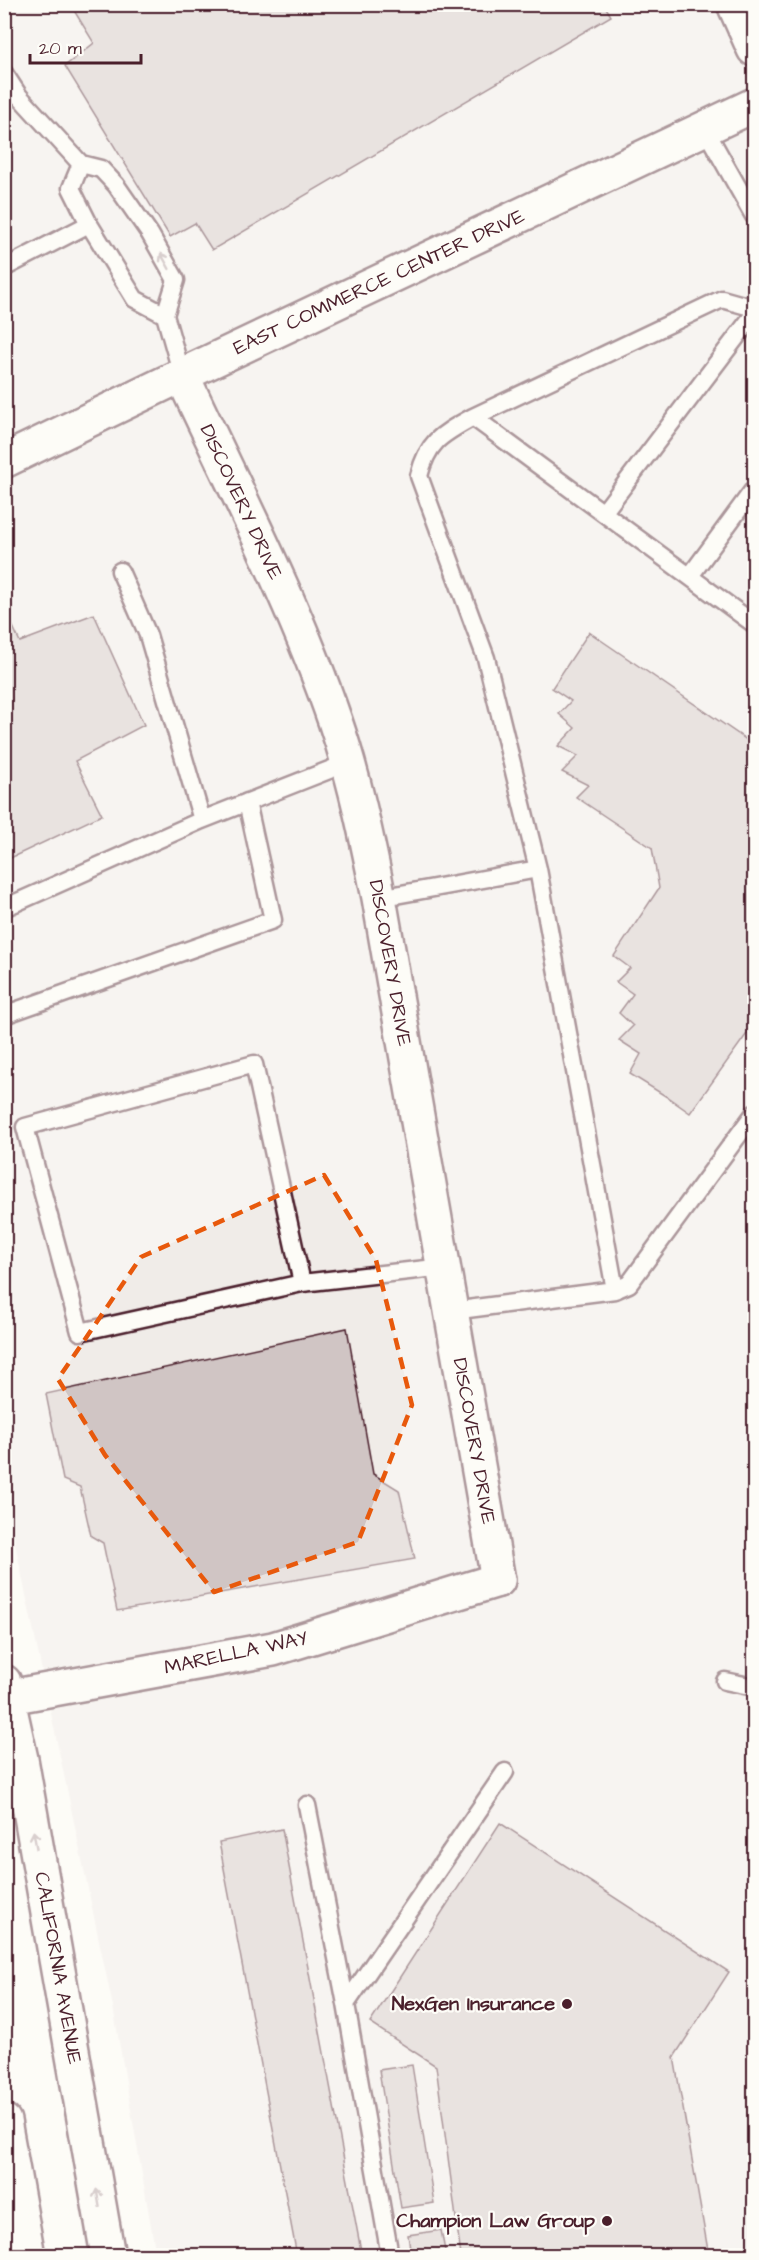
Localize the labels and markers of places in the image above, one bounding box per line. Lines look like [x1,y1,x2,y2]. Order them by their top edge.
place label: NexGen Insurance [392,1990,555,2018]
marker: NexGen Insurance [560,1997,574,2011]
place label: Champion Law Group [396,2207,596,2235]
marker: Champion Law Group [600,2214,614,2228]

